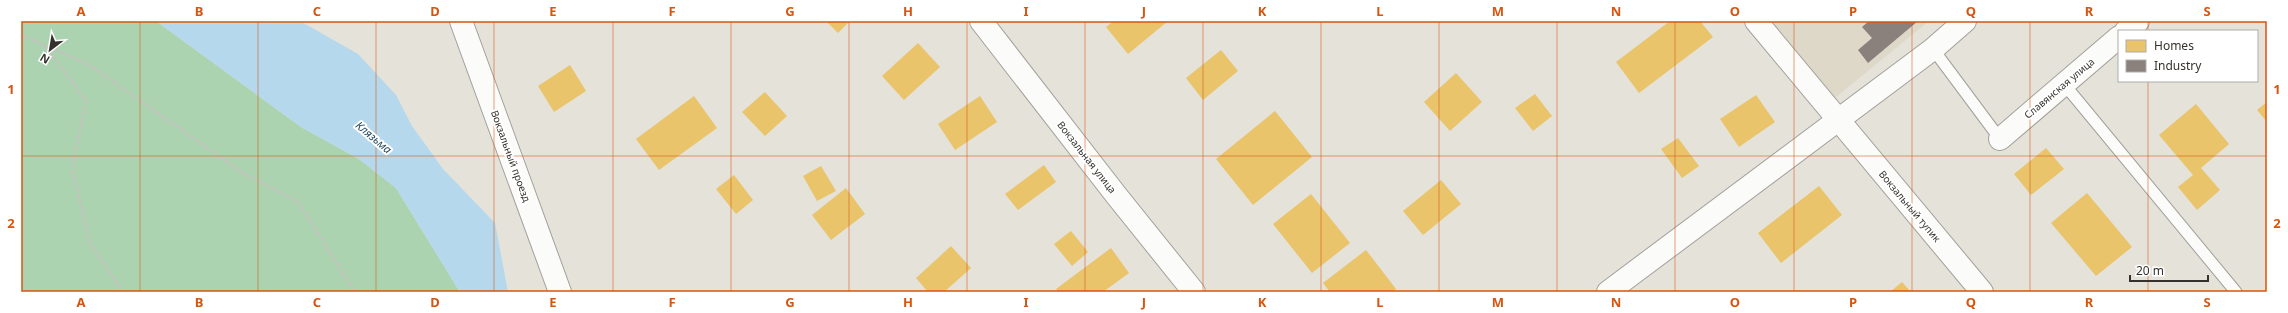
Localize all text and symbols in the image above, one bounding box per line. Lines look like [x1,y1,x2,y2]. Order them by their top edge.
text: A [77,2,86,20]
text: B [195,2,203,20]
text: C [313,2,321,20]
text: D [430,2,440,20]
text: E [549,2,557,20]
text: F [668,2,676,20]
text: G [785,2,795,20]
text: H [903,2,913,20]
text: I [1023,2,1029,20]
text: J [1141,2,1146,20]
text: K [1258,2,1267,20]
text: L [1376,2,1384,20]
text: M [1492,2,1504,20]
text: N [1611,2,1621,20]
text: O [1730,2,1740,20]
text: P [1849,2,1857,20]
text: Q [1966,2,1976,20]
text: R [2085,2,2094,20]
text: S [2203,2,2211,20]
north arrow [30,30,70,70]
legend [2118,30,2258,82]
text: Homes [2154,37,2194,54]
text: N [37,50,52,68]
street label: Славянская улица [2021,54,2097,122]
text: Industry [2154,57,2202,74]
text: 1 [7,80,15,98]
text: 1 [2273,80,2281,98]
street label: Вокзальный проезд [488,108,534,204]
water label: Клязьма [353,117,395,157]
street label: Вокзальная улица [1054,118,1120,196]
street label: Вокзальный тупик [1876,167,1945,245]
text: 2 [7,214,15,232]
text: 2 [2273,214,2281,232]
scale bar [2130,257,2208,283]
text: 20 m [2136,262,2164,279]
text: A [77,293,86,311]
text: B [195,293,203,311]
text: C [313,293,321,311]
text: D [430,293,440,311]
text: E [549,293,557,311]
text: F [668,293,676,311]
text: G [785,293,795,311]
text: H [903,293,913,311]
text: I [1023,293,1029,311]
text: J [1141,293,1146,311]
text: K [1258,293,1267,311]
text: L [1376,293,1384,311]
text: M [1492,293,1504,311]
text: N [1611,293,1621,311]
text: O [1730,293,1740,311]
text: P [1849,293,1857,311]
text: Q [1966,293,1976,311]
text: R [2085,293,2094,311]
text: S [2203,293,2211,311]

